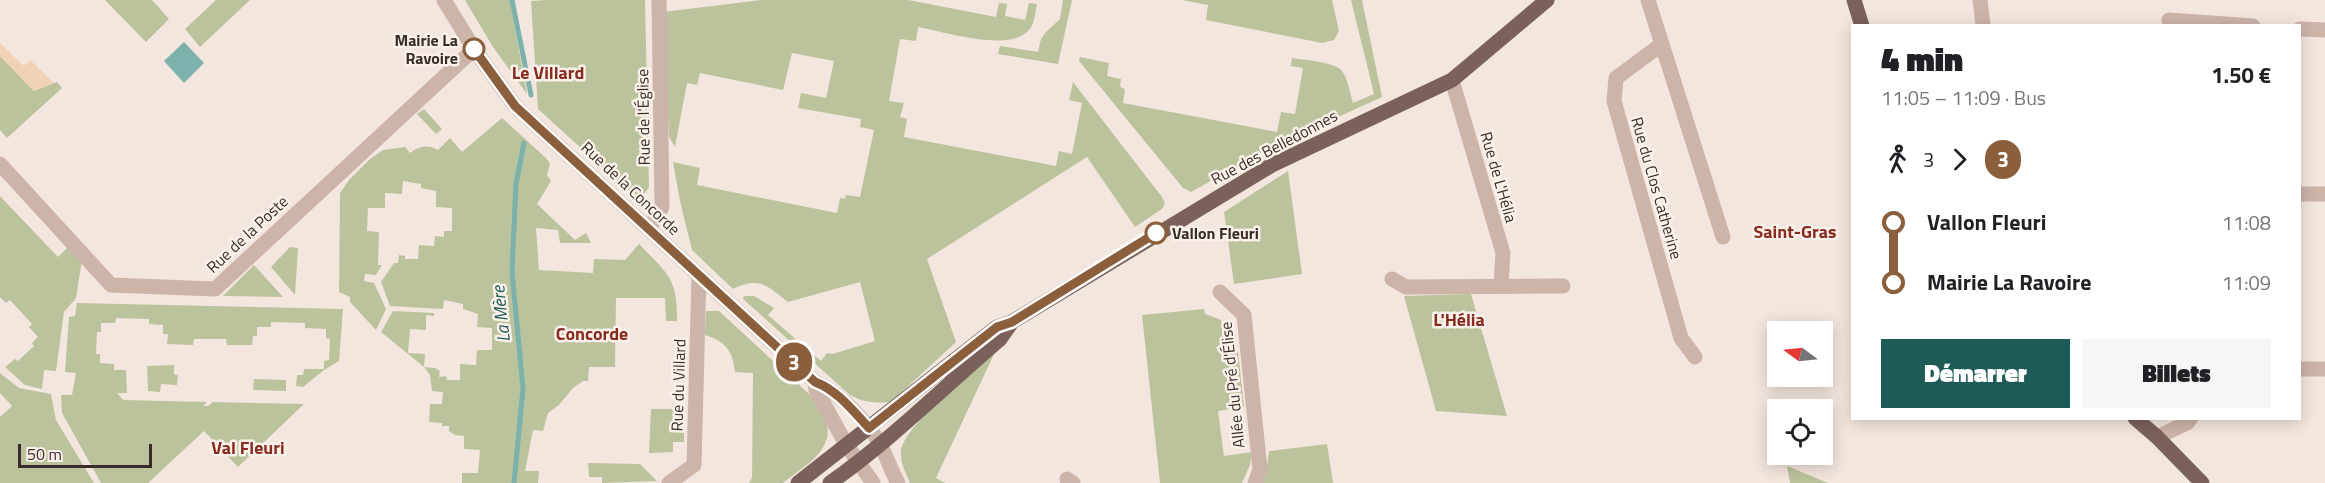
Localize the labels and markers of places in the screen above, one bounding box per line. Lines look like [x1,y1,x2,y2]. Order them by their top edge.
place label: Mairie La Ravoire [394,28,458,70]
marker: Mairie La Ravoire [463,38,485,60]
place label: Vallon Fleuri [1172,221,1259,245]
marker: Vallon Fleuri [1145,222,1167,244]

